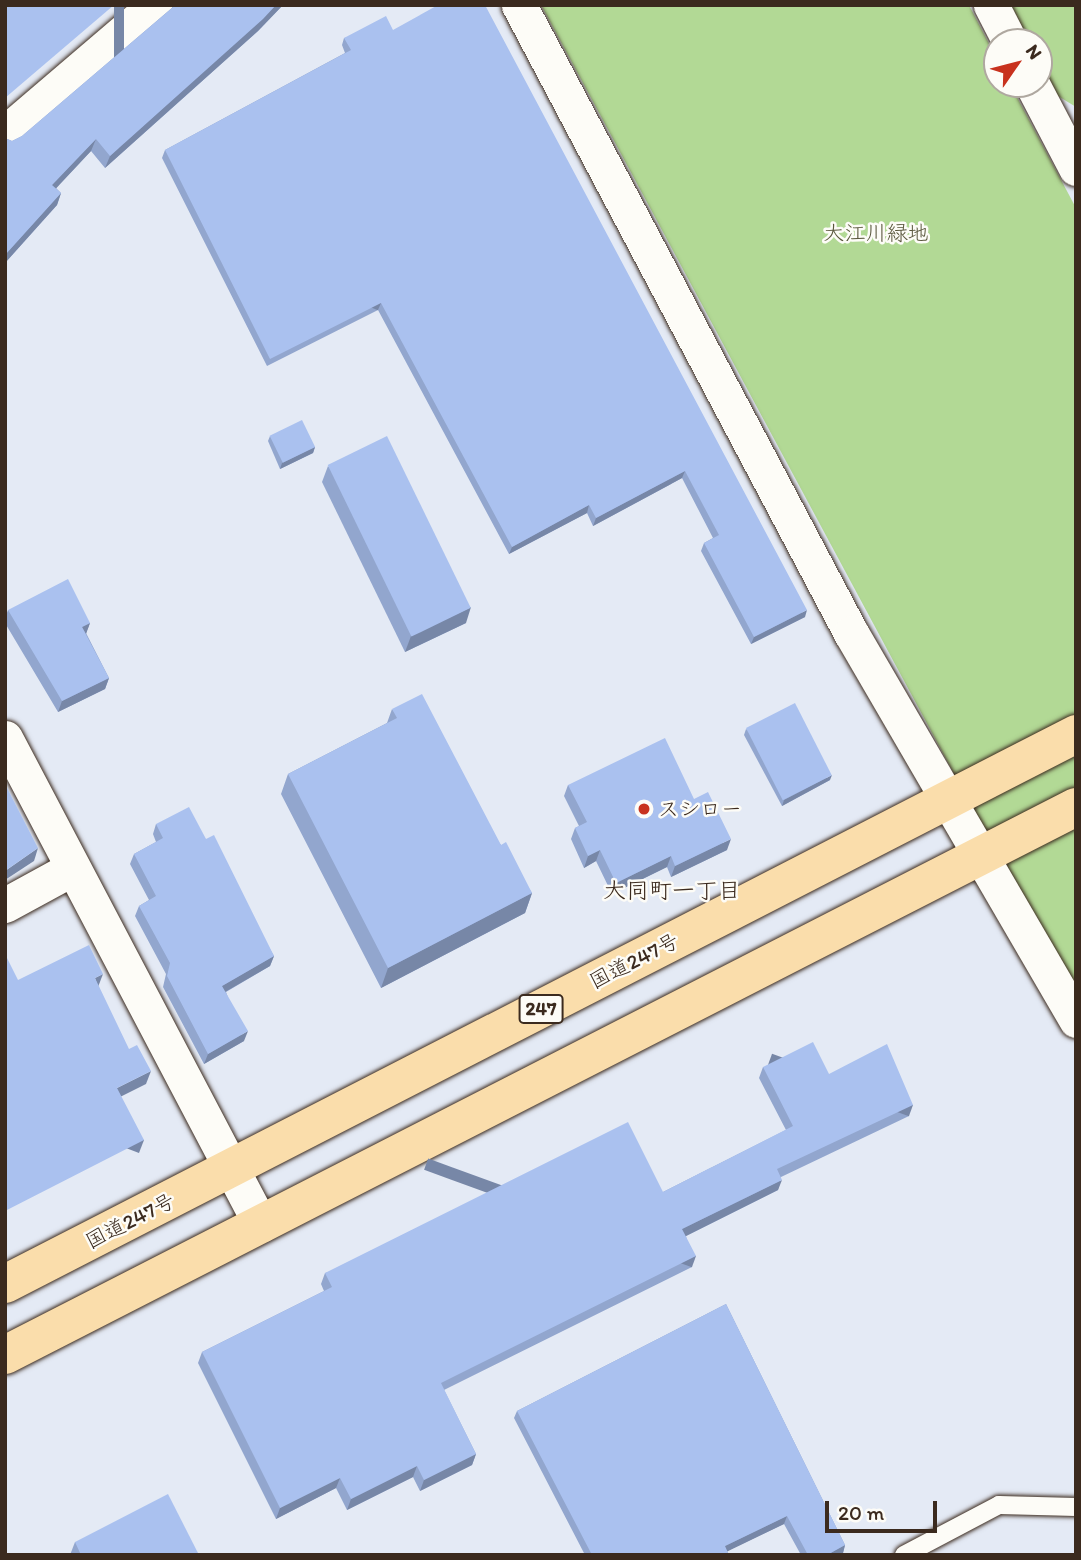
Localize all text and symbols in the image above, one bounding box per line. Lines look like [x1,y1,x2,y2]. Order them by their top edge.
north arrow [983,28,1053,98]
text: N [1021,40,1047,64]
park label: 大江川緑地 [824,220,928,246]
place label: スシロー [658,796,742,822]
marker: スシロー [636,801,652,817]
district label: 大同町一丁目 [603,876,741,904]
street label: 国道247号 [585,928,683,994]
road number: 247 [518,993,564,1024]
street label: 国道247号 [81,1188,179,1254]
scale bar [829,1486,941,1530]
text: 20 m [838,1500,884,1525]

